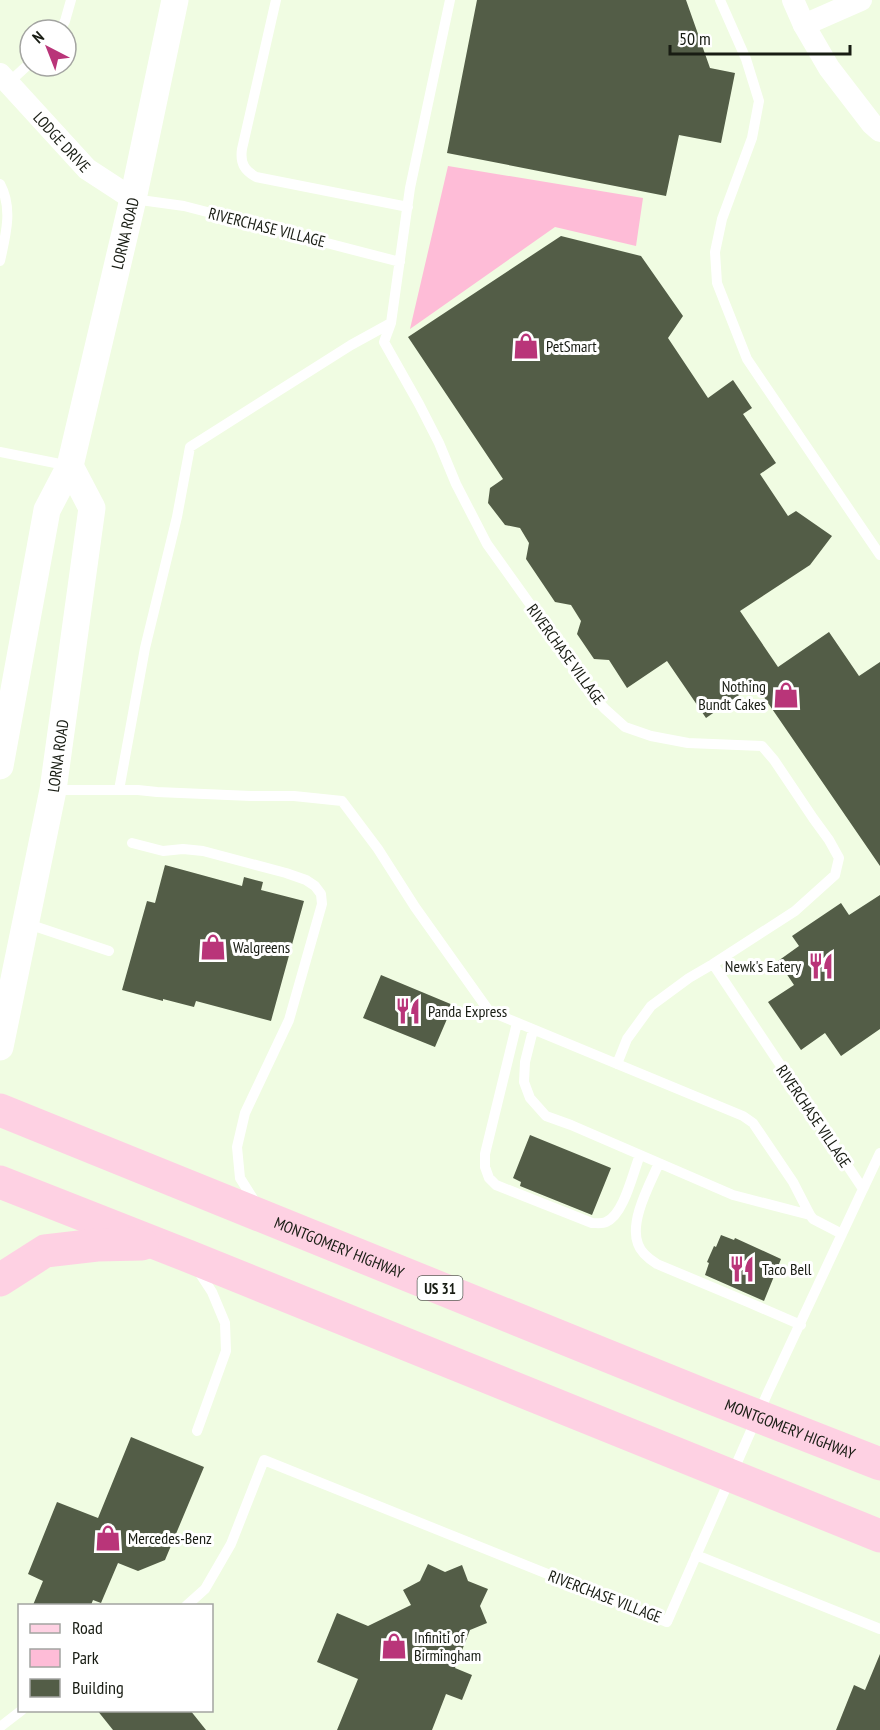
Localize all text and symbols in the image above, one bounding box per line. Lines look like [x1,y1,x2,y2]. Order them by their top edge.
north arrow [18,18,78,78]
scale bar [670,18,850,56]
text: N [28,27,48,47]
text: 50 m [679,27,711,50]
street label: LODGE DRIVE [29,107,95,176]
street label: LORNA ROAD [107,196,143,271]
street label: RIVERCHASE VILLAGE [207,203,328,251]
shop icon: PetSmart [511,331,541,361]
place label: PetSmart [546,336,597,356]
street label: RIVERCHASE VILLAGE [523,600,609,708]
place label: Nothing Bundt Cakes [698,676,766,714]
shop icon: Nothing Bundt Cakes [771,680,801,710]
street label: LORNA ROAD [43,718,73,793]
shop icon: Walgreens [198,932,228,962]
place label: Walgreens [233,937,290,957]
restaurant icon: Newk's Eatery [806,951,836,981]
place label: Newk's Eatery [725,956,801,976]
restaurant icon: Panda Express [393,996,423,1026]
place label: Panda Express [428,1001,507,1021]
street label: RIVERCHASE VILLAGE [772,1061,856,1171]
street label: MONTGOMERY HIGHWAY [271,1212,408,1283]
restaurant icon: Taco Bell [727,1254,757,1284]
place label: Taco Bell [762,1259,812,1279]
road number: US 31 [418,1276,462,1300]
street label: MONTGOMERY HIGHWAY [722,1394,859,1464]
shop icon: Mercedes-Benz [93,1523,123,1553]
place label: Mercedes-Benz [128,1528,212,1548]
street label: RIVERCHASE VILLAGE [546,1565,665,1627]
legend [18,1604,213,1712]
text: Road [72,1616,103,1639]
place label: Infiniti of Birmingham [414,1627,481,1665]
shop icon: Infiniti of Birmingham [379,1631,409,1661]
text: Park [72,1646,99,1669]
text: Building [72,1676,124,1699]

